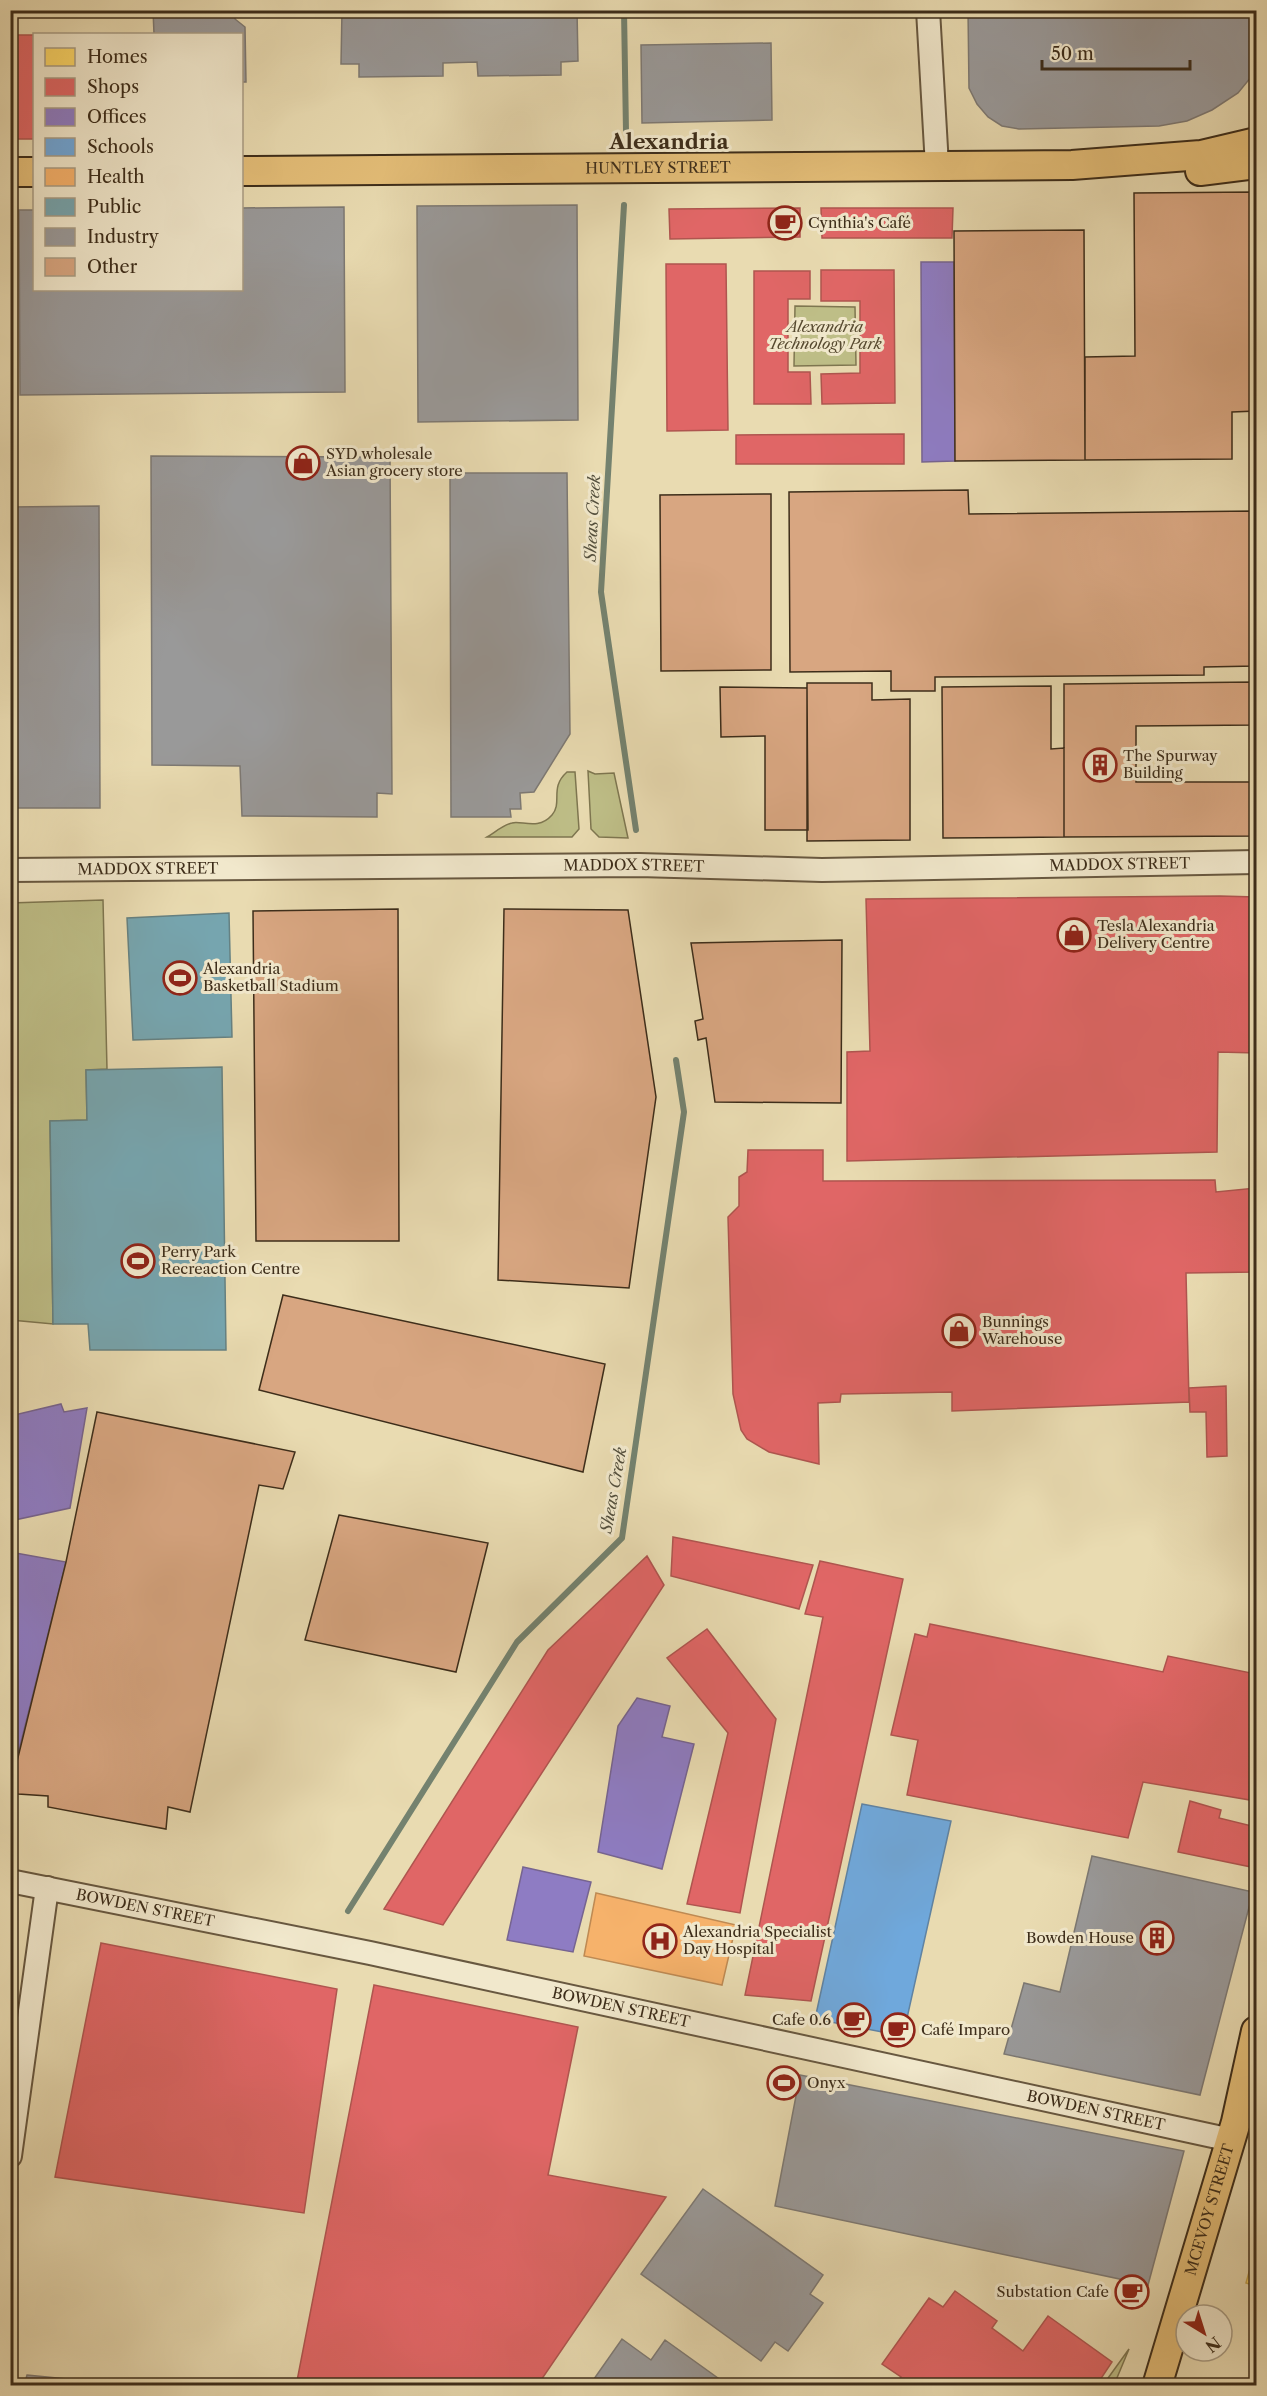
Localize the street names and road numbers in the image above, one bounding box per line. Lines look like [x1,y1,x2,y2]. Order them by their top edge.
street label: HUNTLEY STREET [585,157,732,178]
street label: MADDOX STREET [1049,853,1191,875]
street label: MADDOX STREET [563,855,705,876]
street label: MADDOX STREET [77,858,219,878]
street label: BOWDEN STREET [75,1884,217,1931]
street label: BOWDEN STREET [550,1983,693,2031]
street label: BOWDEN STREET [1025,2086,1168,2135]
street label: MCEVOY STREET [1181,2141,1238,2278]

